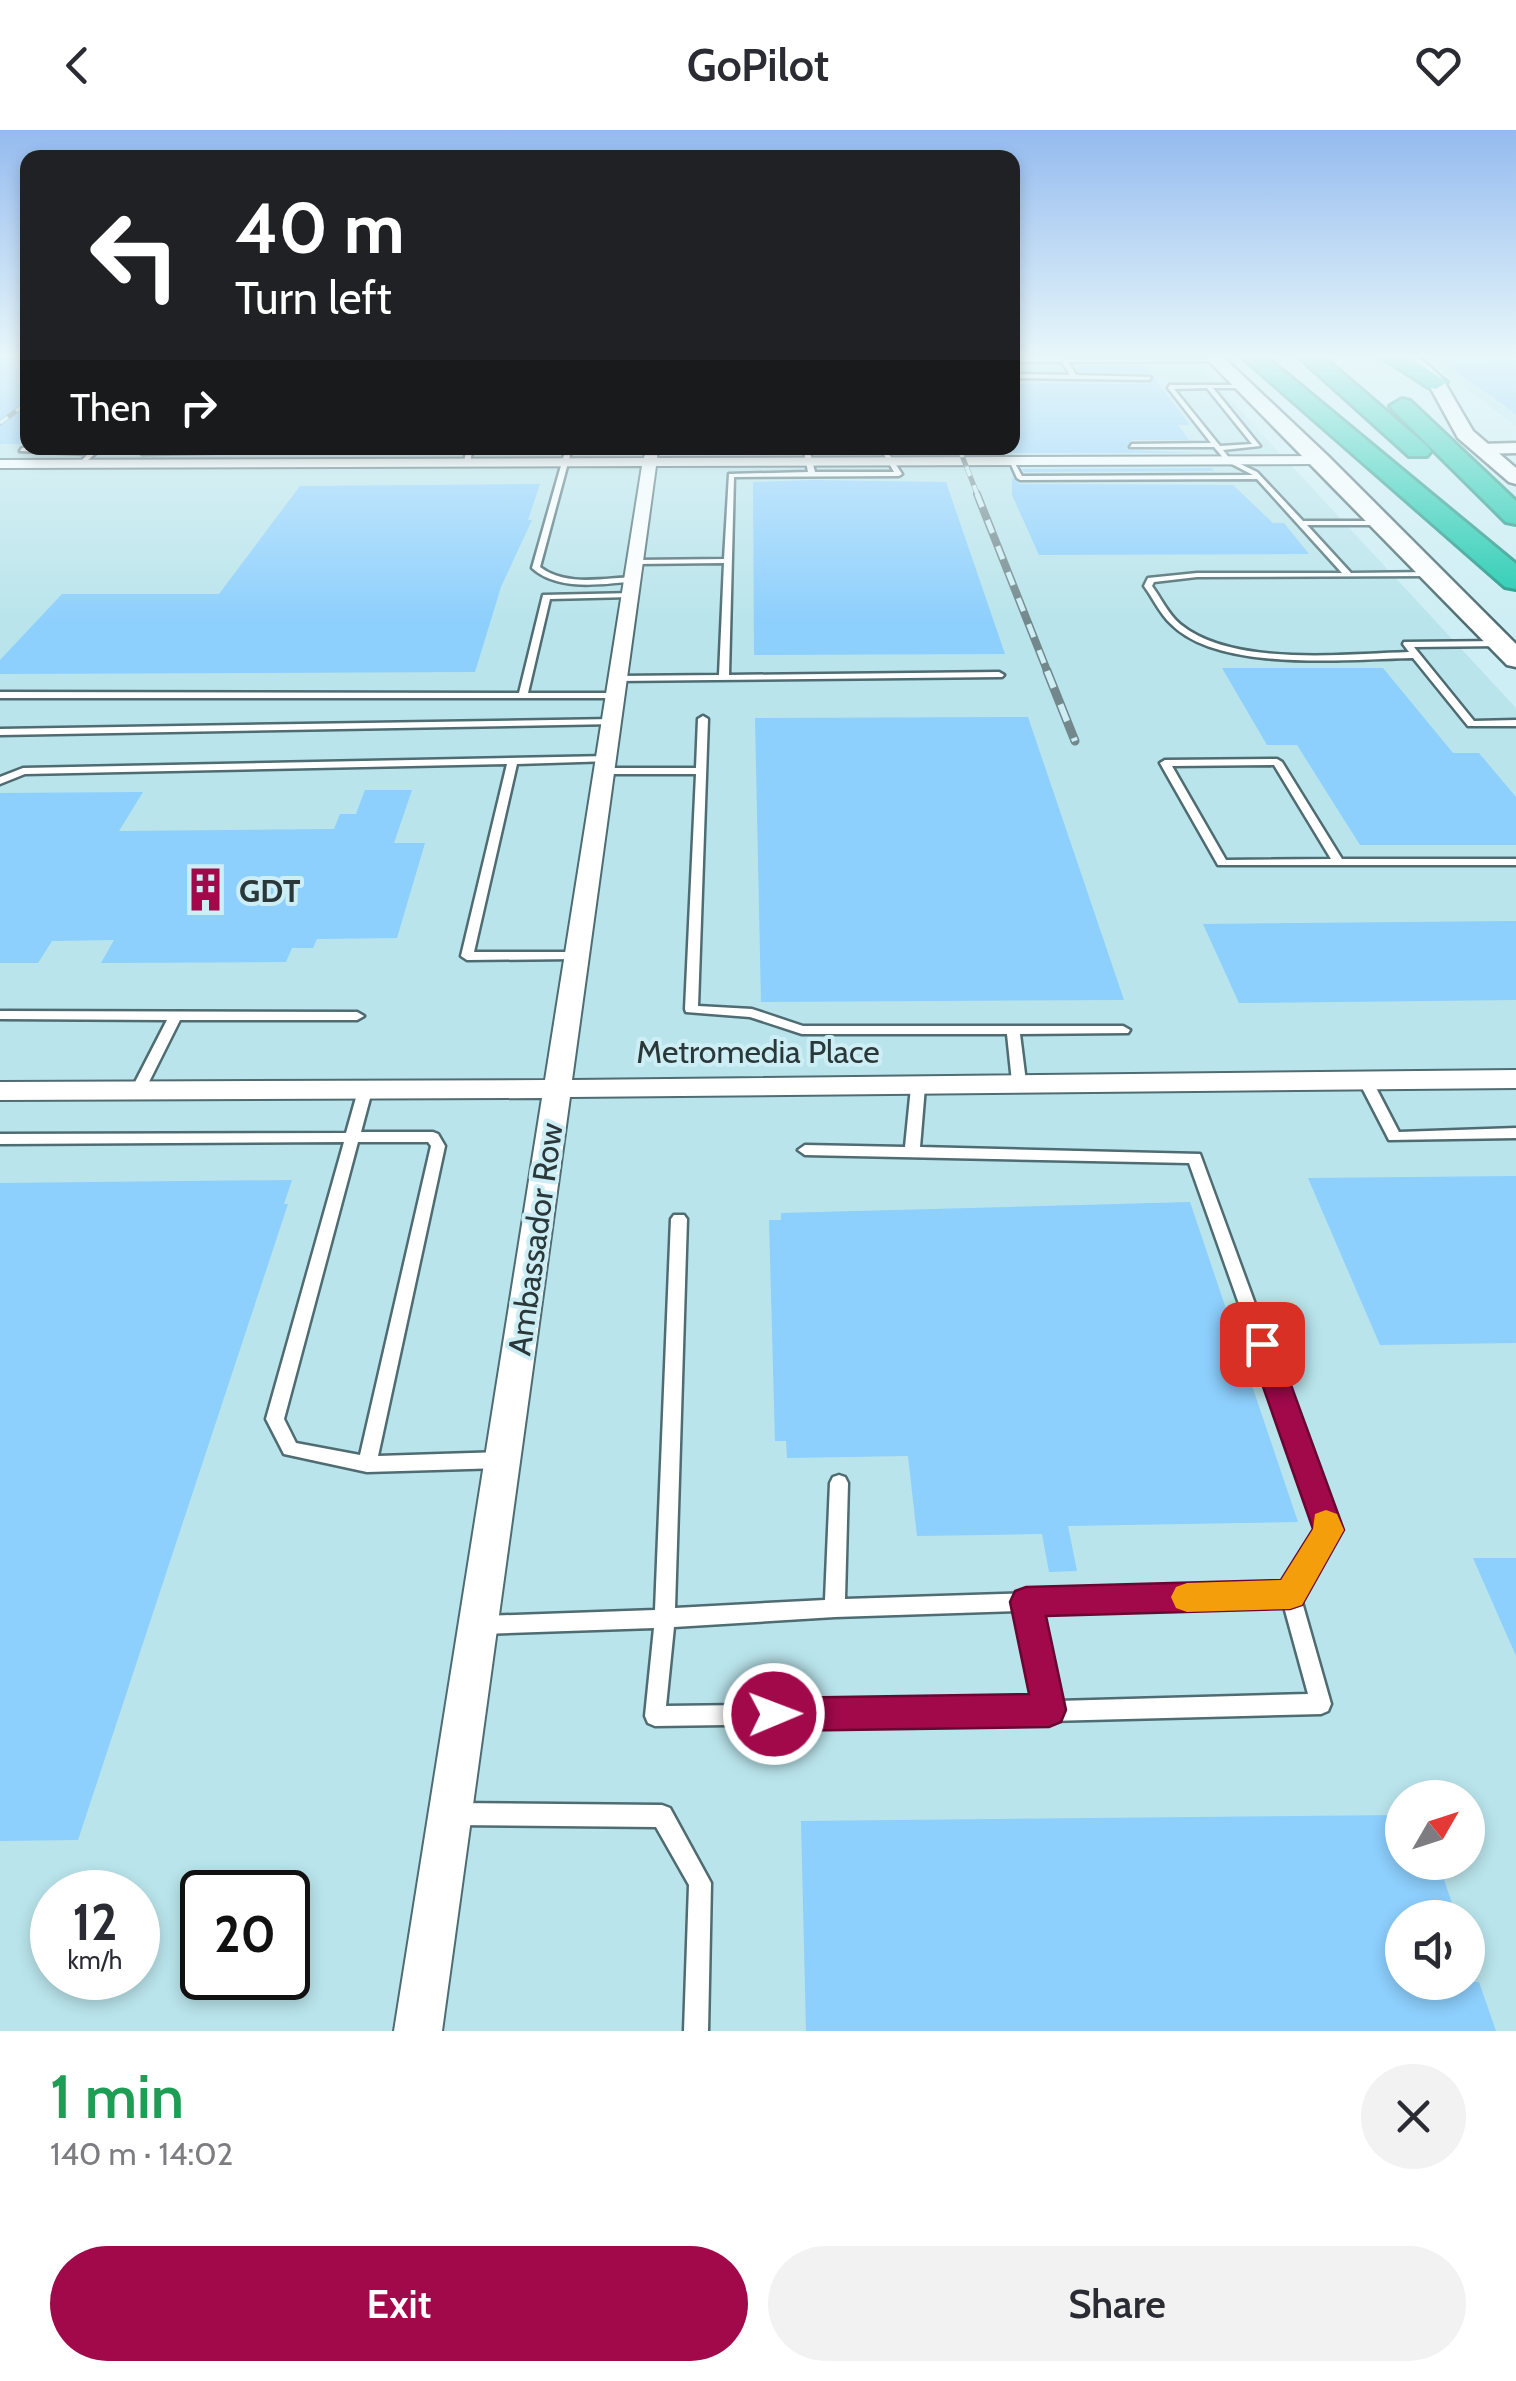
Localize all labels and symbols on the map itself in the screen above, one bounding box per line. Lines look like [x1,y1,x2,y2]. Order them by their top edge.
building icon: GDT [182,866,230,914]
place label: GDT [239,871,301,910]
street label: Metromedia Place [636,1032,880,1071]
street label: Ambassador Row [499,1120,571,1358]
pin [1220,1302,1305,1387]
position arrow [722,1662,826,1766]
north arrow [1385,1780,1485,1880]
speed limit sign: 20 [180,1870,310,2000]

